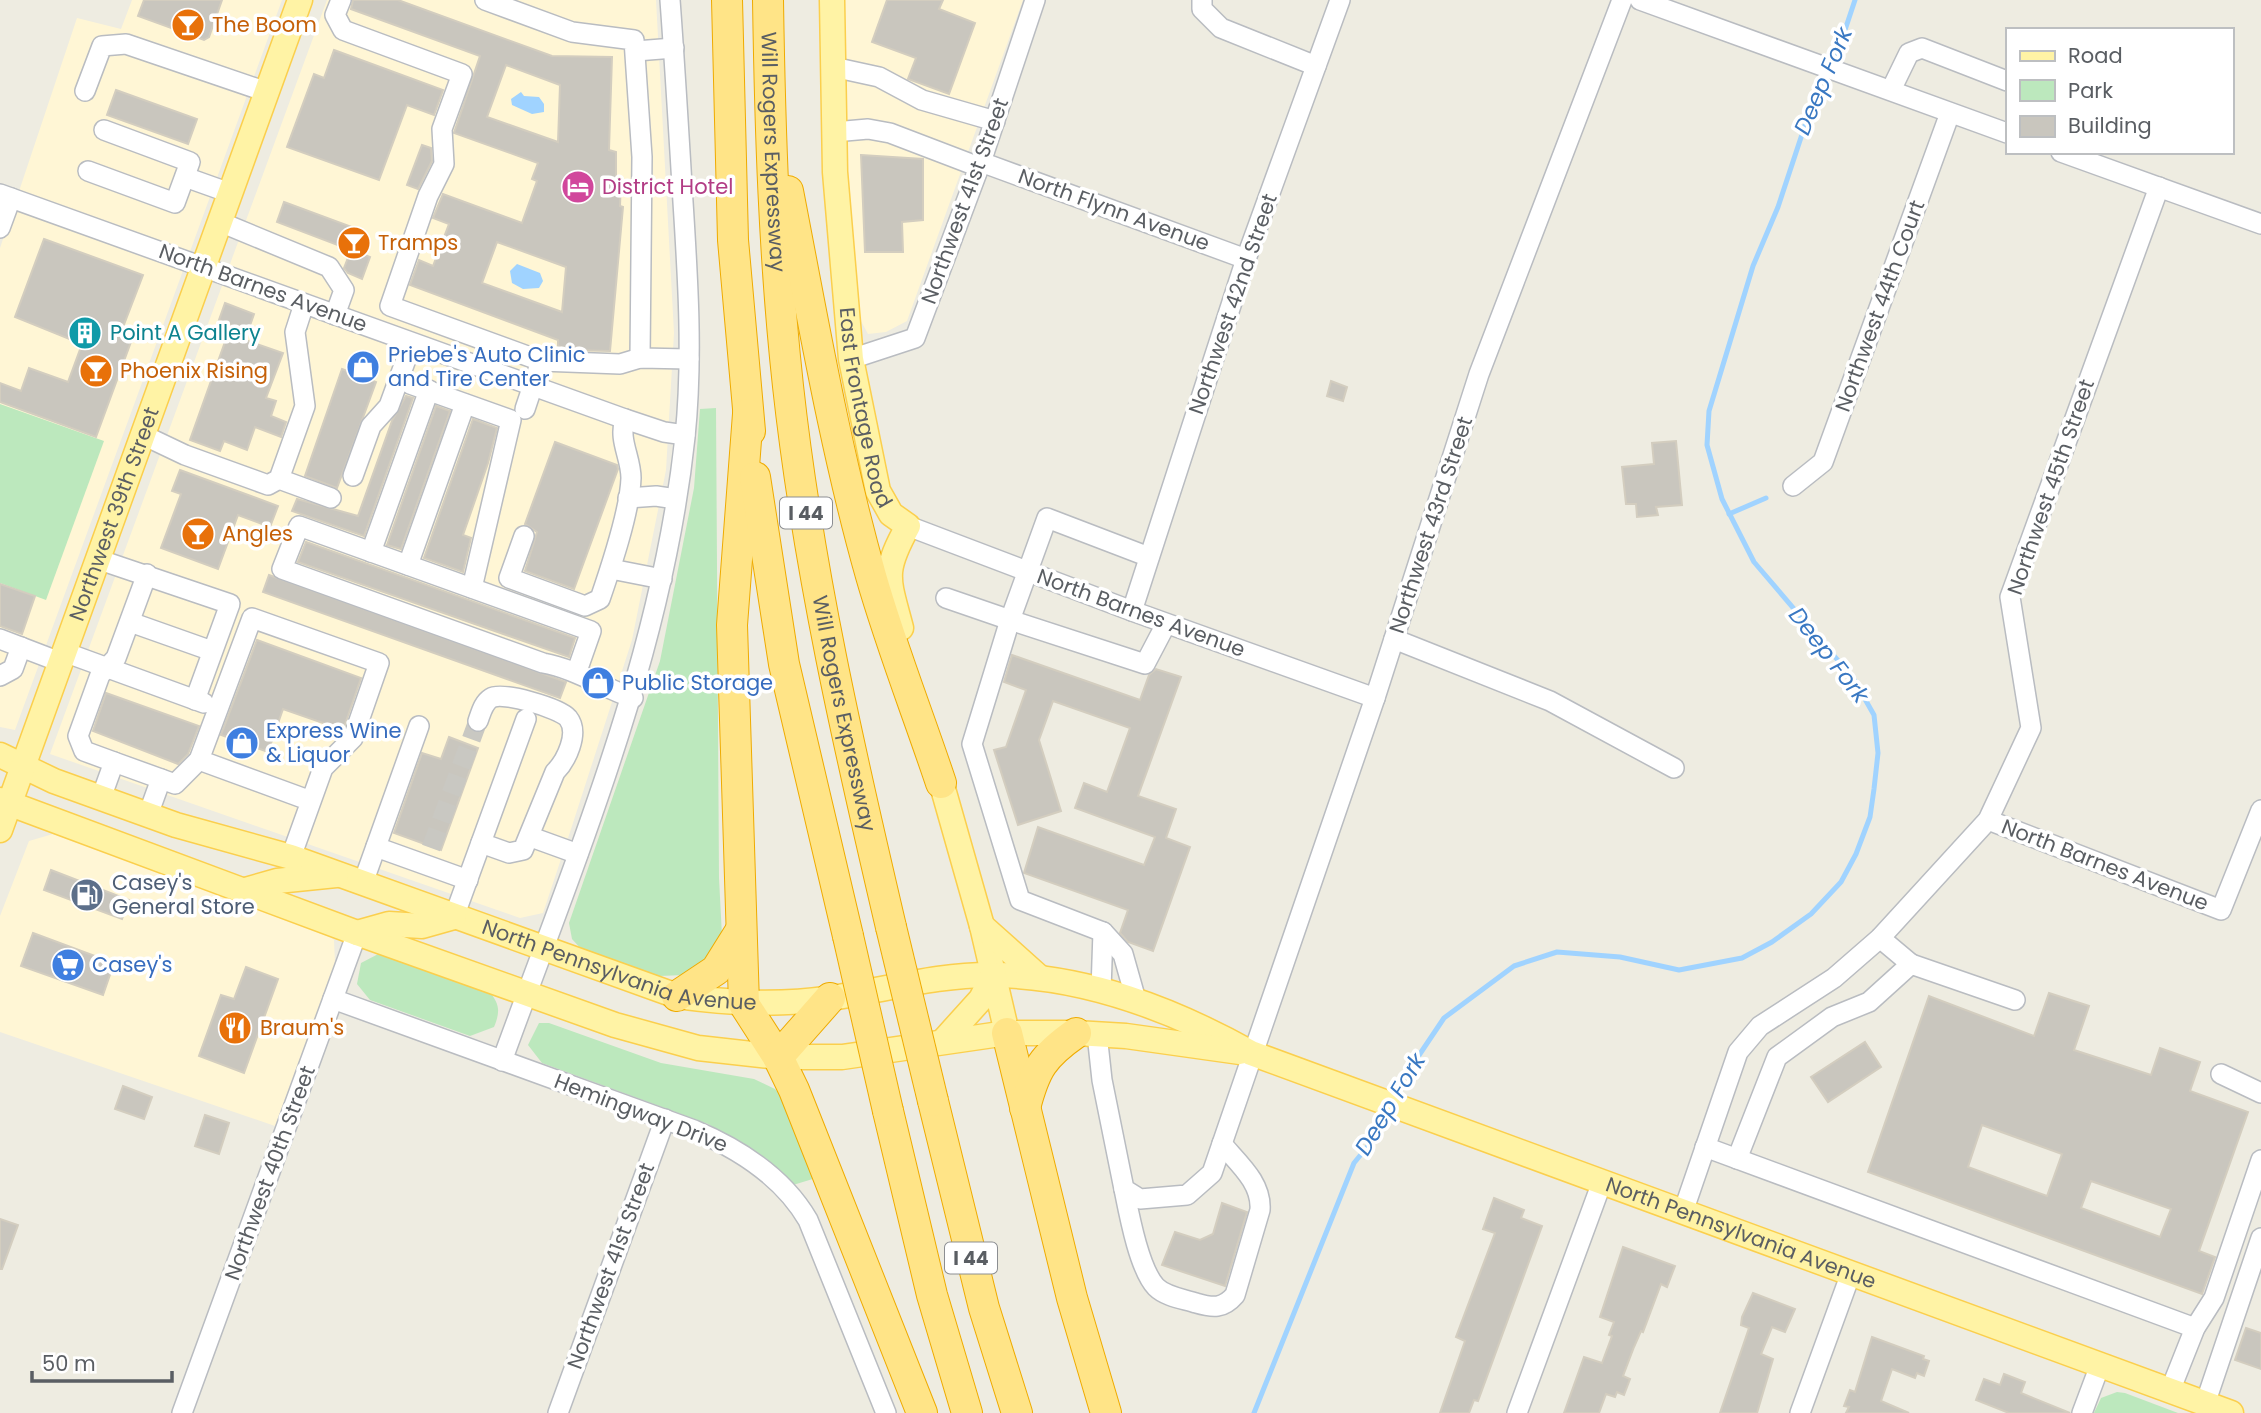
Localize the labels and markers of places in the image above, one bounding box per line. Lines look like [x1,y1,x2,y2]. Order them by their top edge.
bar icon: The Boom [169,6,207,44]
place label: The Boom [212,10,317,39]
hotel icon: District Hotel [559,168,597,206]
place label: District Hotel [602,172,733,201]
bar icon: Tramps [335,224,373,262]
place label: Tramps [378,228,458,257]
building icon: Point A Gallery [66,314,104,352]
place label: Point A Gallery [110,318,261,347]
place label: Priebe's Auto Clinic and Tire Center [388,340,585,393]
shop icon: Priebe's Auto Clinic and Tire Center [344,348,382,386]
bar icon: Phoenix Rising [77,352,115,390]
place label: Phoenix Rising [120,356,268,385]
bar icon: Angles [179,515,217,553]
place label: Angles [222,519,293,548]
shop icon: Public Storage [579,664,617,702]
place label: Public Storage [622,668,773,697]
place label: Express Wine & Liquor [266,716,402,769]
shop icon: Express Wine & Liquor [223,724,261,762]
place label: Casey's General Store [112,868,255,921]
fuel station icon: Casey's General Store [68,876,106,914]
supermarket icon: Casey's [49,946,87,984]
place label: Casey's [92,950,173,979]
restaurant icon: Braum's [216,1009,254,1047]
place label: Braum's [260,1013,344,1042]

